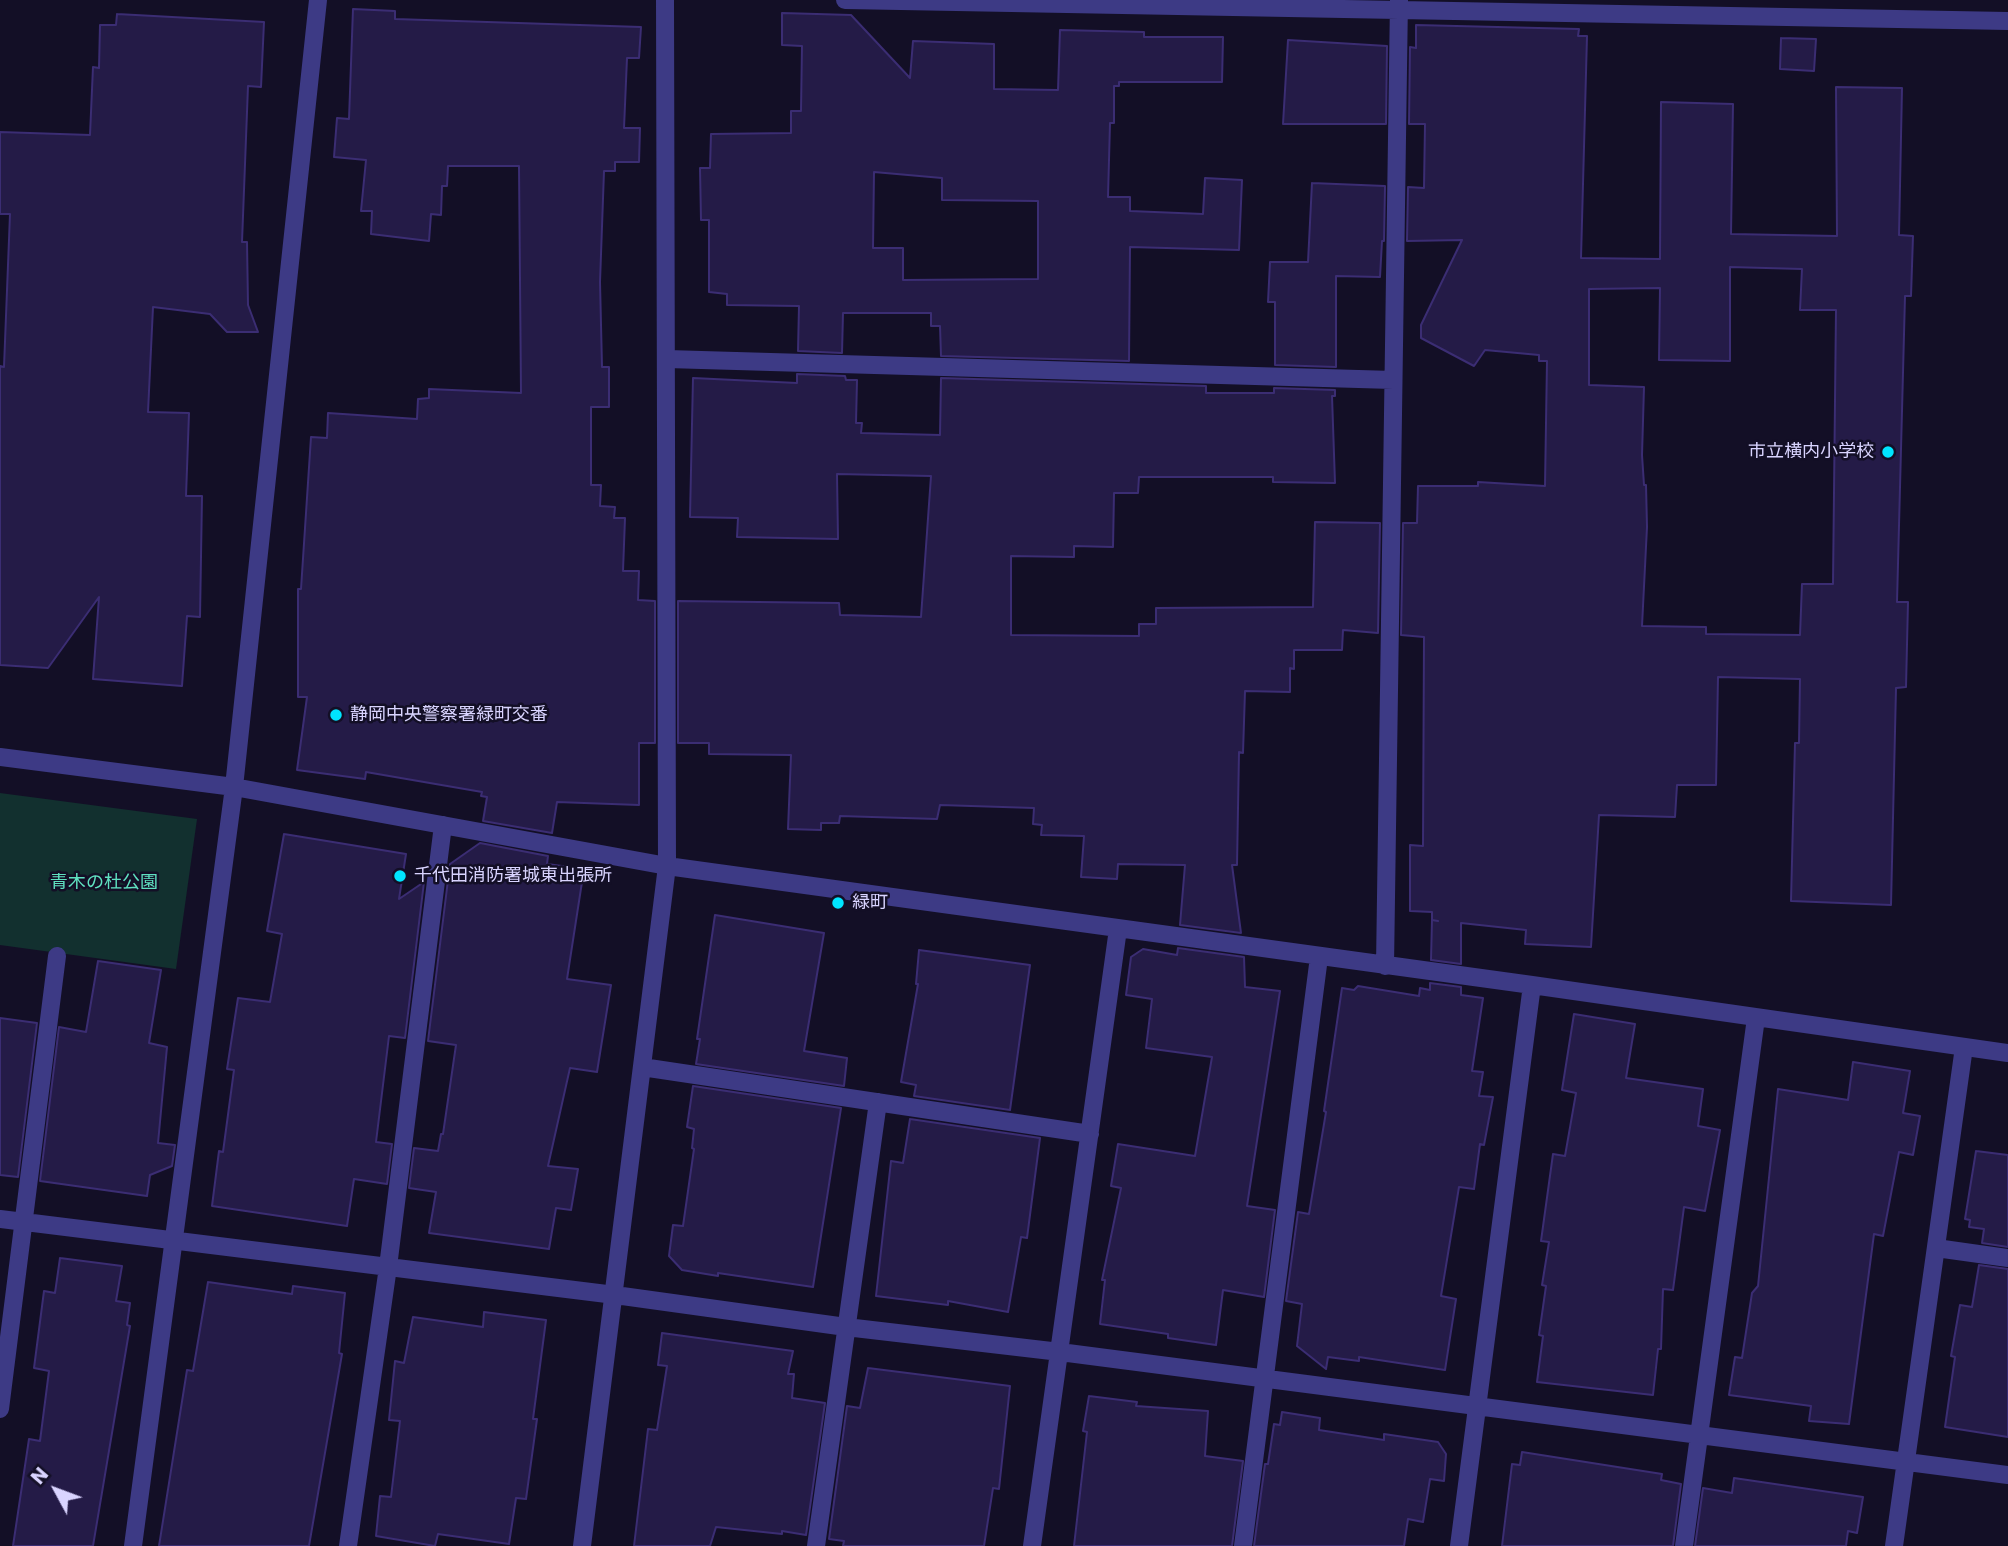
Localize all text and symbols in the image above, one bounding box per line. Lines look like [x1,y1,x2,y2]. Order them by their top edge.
place label: 市立横内小学校 [1748,441,1874,463]
marker: 市立横内小学校 [1880,444,1896,460]
place label: 静岡中央警察署緑町交番 [350,704,548,726]
marker: 静岡中央警察署緑町交番 [328,707,344,723]
place label: 千代田消防署城東出張所 [414,865,612,887]
marker: 千代田消防署城東出張所 [392,868,408,884]
park label: 青木の杜公園 [50,872,158,894]
place label: 緑町 [852,892,888,914]
marker: 緑町 [830,895,846,911]
north arrow [21,1455,91,1525]
text: N [25,1462,55,1490]

